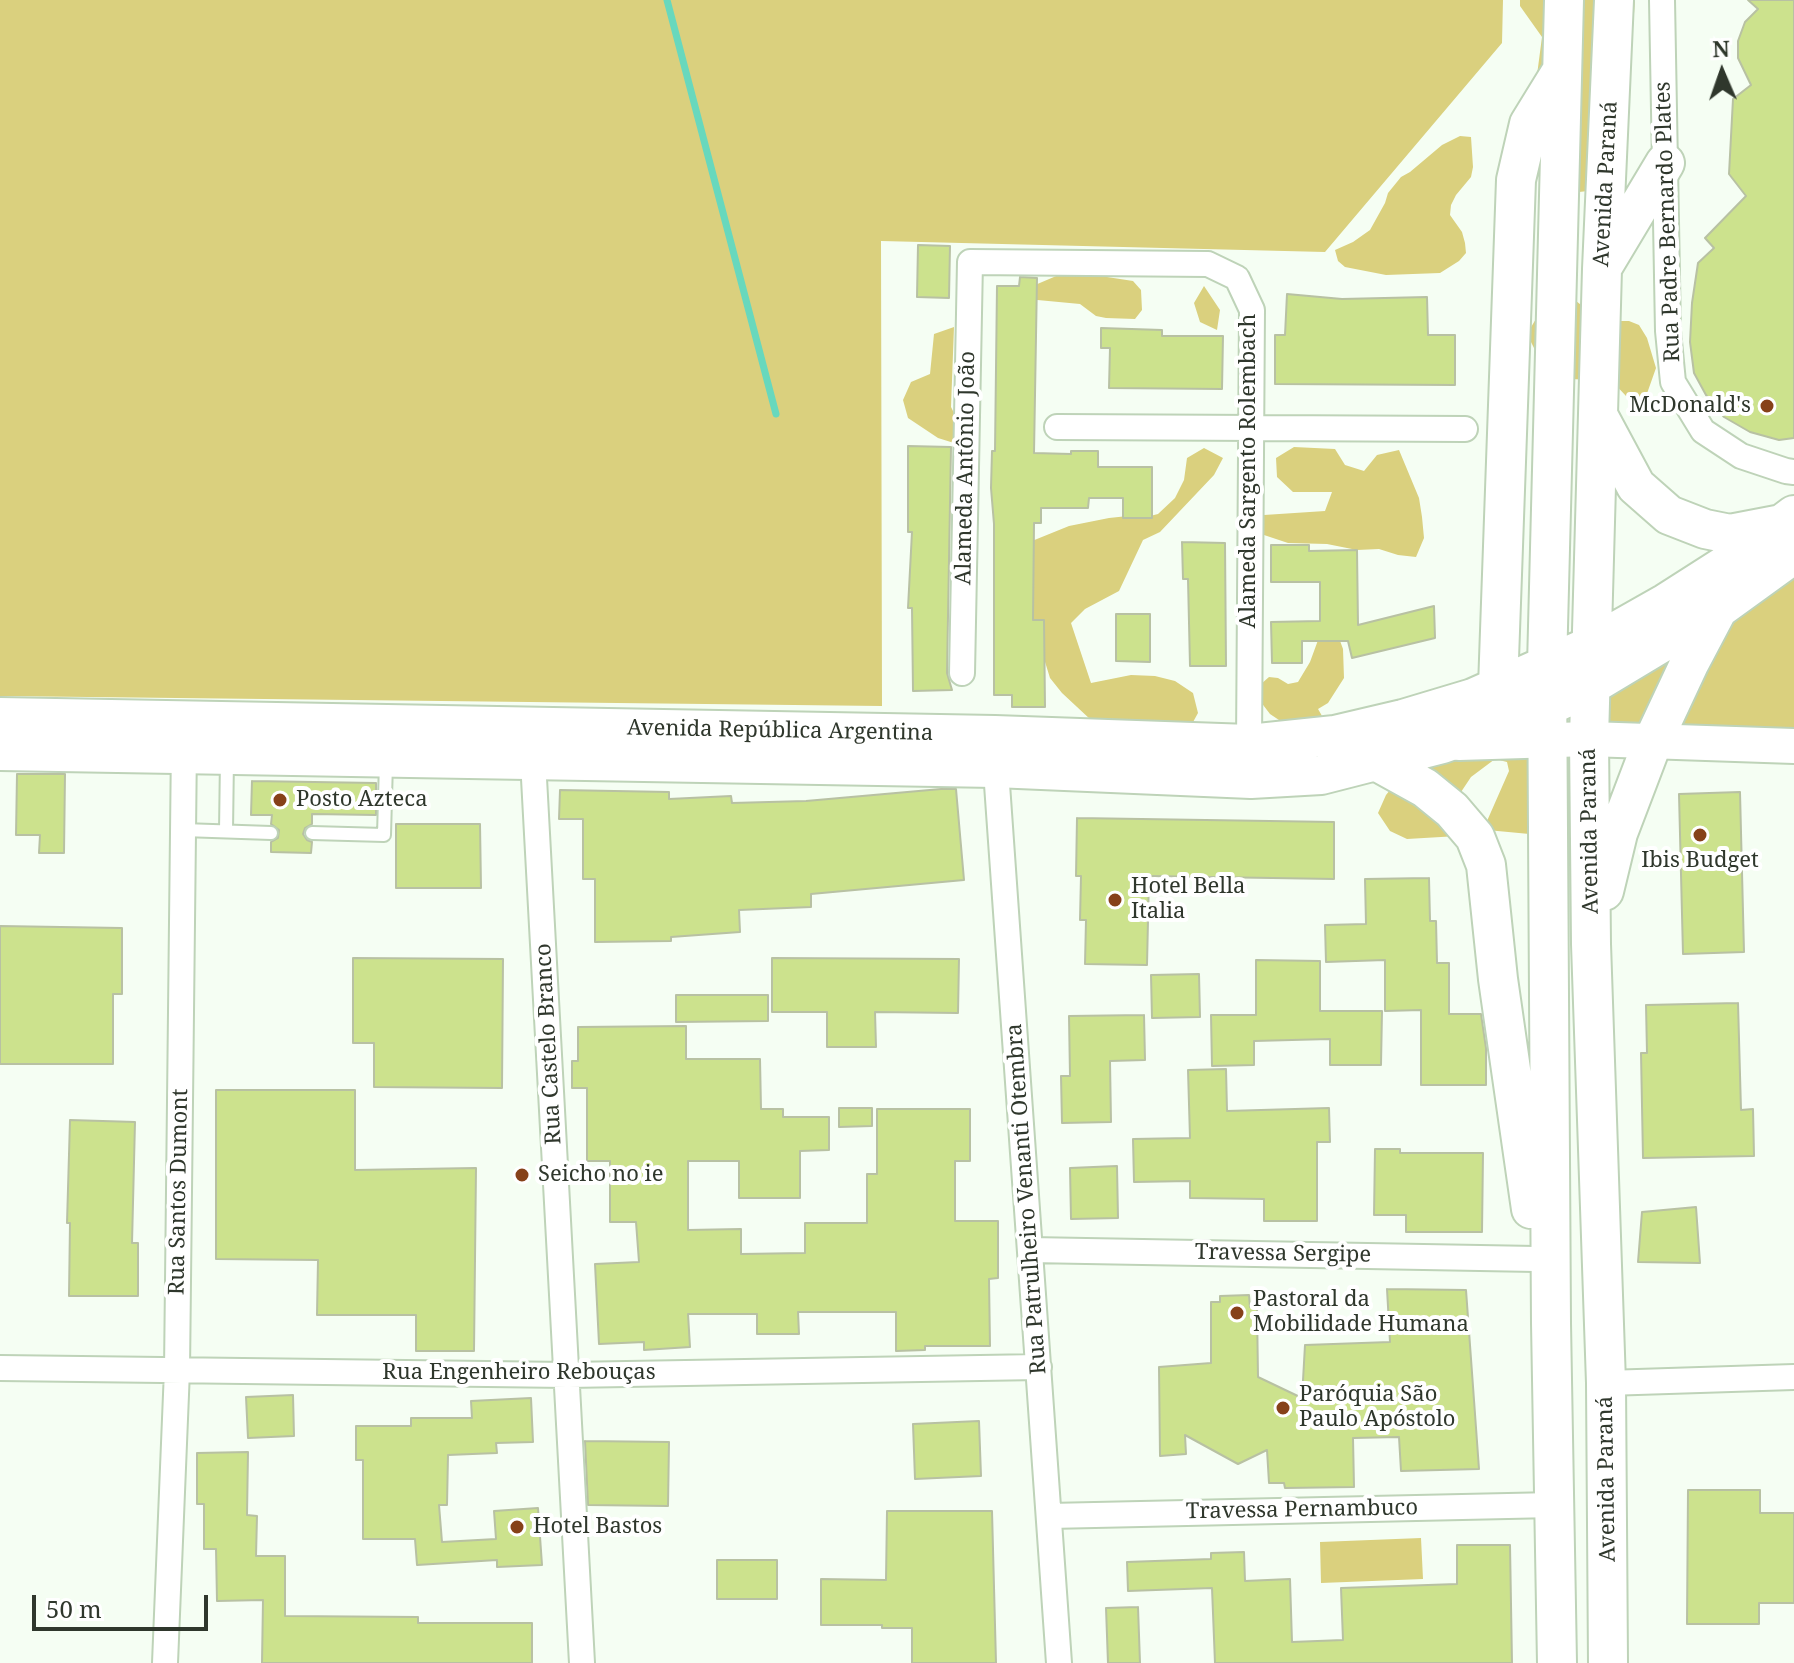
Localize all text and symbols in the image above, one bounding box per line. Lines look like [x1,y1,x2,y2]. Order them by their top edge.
north arrow [1682,32,1762,112]
text: N [1712,33,1730,63]
street label: Rua Padre Bernardo Plates [1650,81,1686,363]
street label: Avenida Paraná [1588,100,1624,268]
street label: Alameda Sargento Rolembach [1236,314,1262,628]
street label: Alameda Antônio João [951,351,981,585]
place label: McDonald's [1629,393,1751,419]
marker: McDonald's [1758,397,1776,415]
street label: Avenida República Argentina [627,715,933,747]
street label: Avenida Paraná [1575,748,1605,914]
place label: Posto Azteca [296,787,428,813]
marker: Posto Azteca [271,791,289,809]
marker: Ibis Budget [1691,826,1709,844]
place label: Ibis Budget [1641,848,1759,874]
place label: Hotel Bella Italia [1131,874,1245,926]
marker: Hotel Bella Italia [1106,891,1124,909]
street label: Rua Castelo Branco [531,943,567,1145]
street label: Rua Patrulheiro Venanti Otembra [1002,1023,1052,1375]
street label: Rua Santos Dumont [164,1089,194,1295]
place label: Seicho no ie [538,1162,663,1188]
marker: Seicho no ie [513,1166,531,1184]
street label: Travessa Sergipe [1195,1239,1371,1269]
place label: Pastoral da Mobilidade Humana [1253,1287,1469,1338]
marker: Pastoral da Mobilidade Humana [1228,1304,1246,1322]
street label: Rua Engenheiro Rebouças [382,1360,656,1386]
place label: Paróquia São Paulo Apóstolo [1299,1382,1455,1434]
street label: Avenida Paraná [1592,1396,1622,1562]
marker: Paróquia São Paulo Apóstolo [1274,1399,1292,1417]
street label: Travessa Pernambuco [1186,1495,1418,1525]
place label: Hotel Bastos [533,1514,662,1540]
marker: Hotel Bastos [508,1518,526,1536]
scale bar [36,1579,212,1629]
text: 50 m [46,1592,102,1625]

